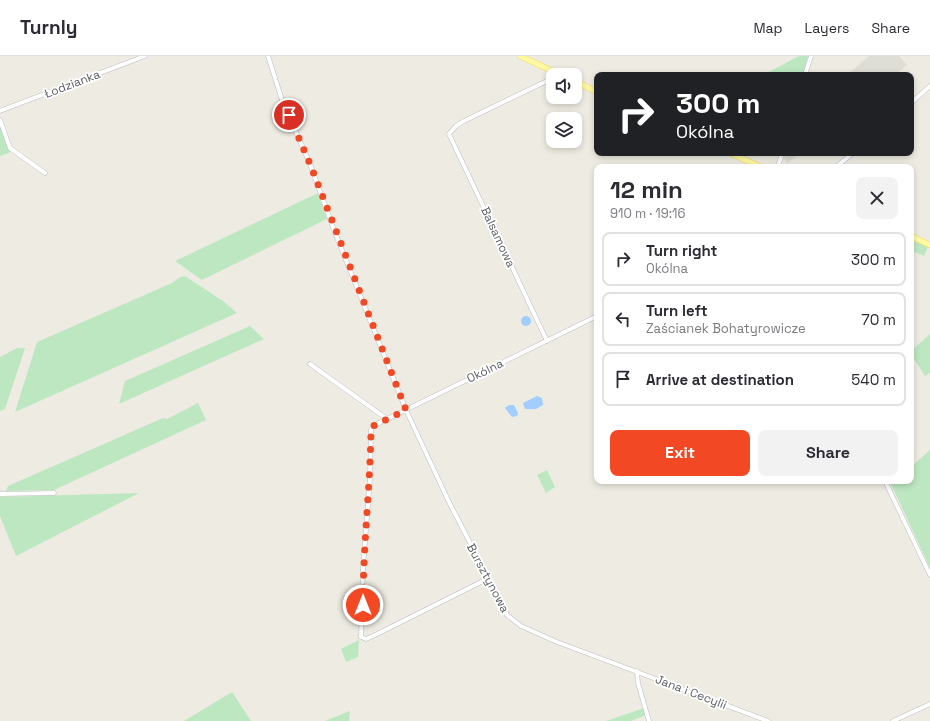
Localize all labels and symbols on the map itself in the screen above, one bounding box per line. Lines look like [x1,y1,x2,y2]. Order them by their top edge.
street label: Łodzianka [42,66,102,102]
pin [272,98,306,132]
street label: Balsamowa [477,204,519,270]
street label: Okólna [464,355,506,387]
street label: Bursztynowa [463,541,513,615]
position arrow [342,584,384,626]
street label: Jana i Cecylii [653,671,729,713]

